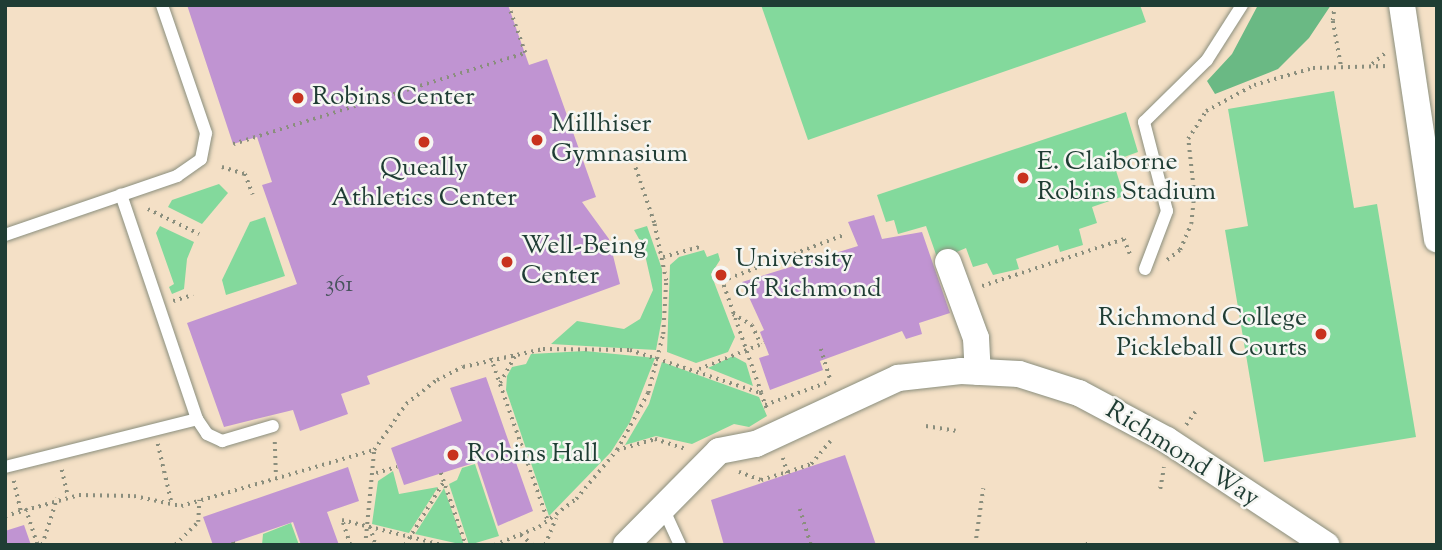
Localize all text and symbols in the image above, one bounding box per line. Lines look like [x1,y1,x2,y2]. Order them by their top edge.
place label: Robins Center [312,82,475,114]
marker: Robins Center [290,90,306,106]
place label: Millhiser Gymnasium [551,109,688,170]
marker: Millhiser Gymnasium [529,132,545,148]
marker: Queally Athletics Center [416,134,432,150]
place label: E. Claiborne Robins Stadium [1037,147,1216,208]
place label: Queally Athletics Center [331,153,517,214]
marker: E. Claiborne Robins Stadium [1015,170,1031,186]
place label: Well-Being Center [521,231,646,292]
place label: University of Richmond [735,244,882,306]
marker: Well-Being Center [499,254,515,270]
marker: University of Richmond [713,267,729,283]
house number: 361 [325,272,353,300]
place label: Richmond College Pickleball Courts [1098,303,1307,364]
marker: Richmond College Pickleball Courts [1313,326,1329,342]
street label: Richmond Way [1099,395,1265,515]
place label: Robins Hall [467,439,599,471]
marker: Robins Hall [445,447,461,463]

